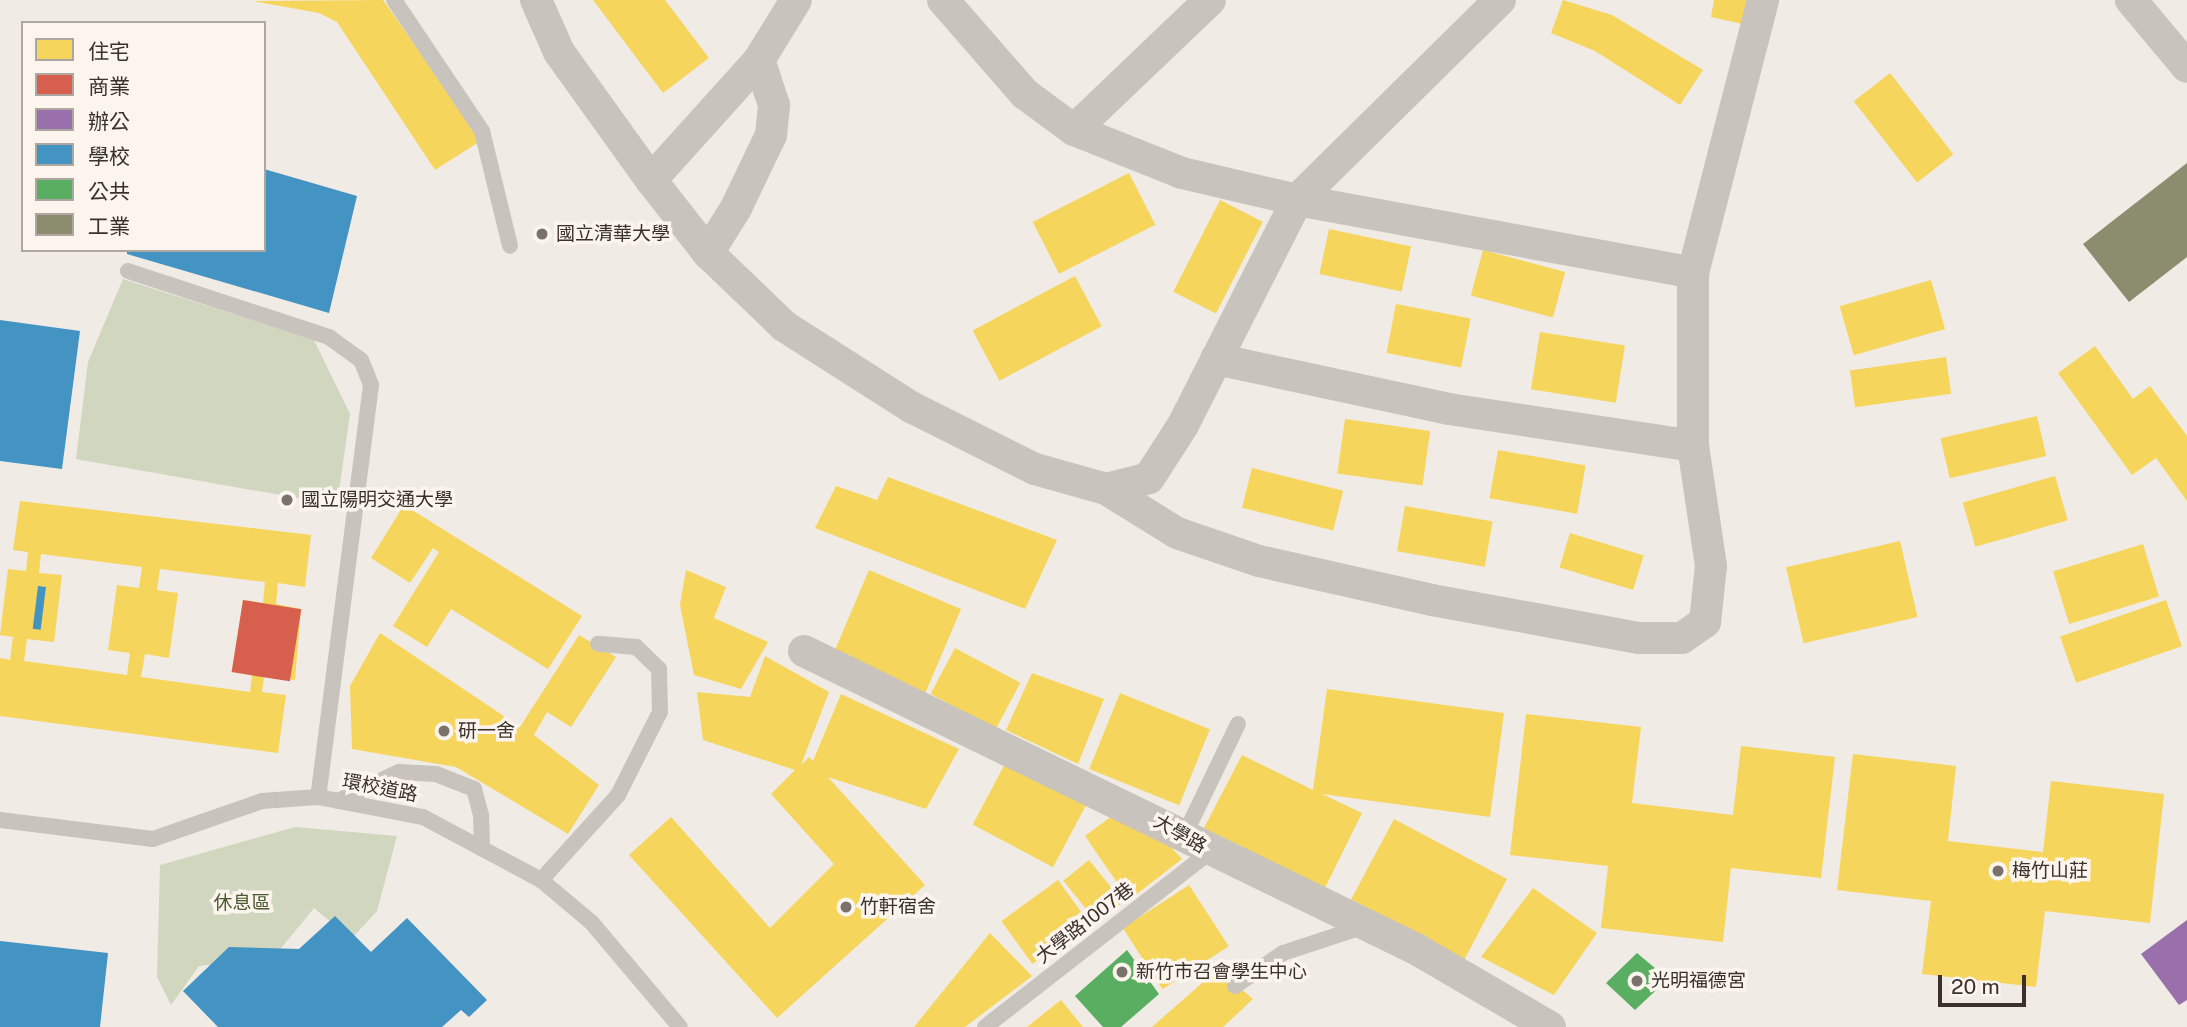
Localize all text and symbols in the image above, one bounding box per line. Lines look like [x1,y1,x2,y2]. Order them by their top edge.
legend [21,21,266,252]
text: 住宅 [88,39,130,64]
text: 商業 [88,74,130,99]
text: 辦公 [88,109,130,134]
text: 學校 [88,144,130,169]
text: 公共 [88,179,130,204]
text: 工業 [88,214,130,239]
place label: 國立清華大學 [556,223,670,245]
marker: 國立清華大學 [534,226,550,242]
place label: 國立陽明交通大學 [301,489,453,511]
marker: 國立陽明交通大學 [279,492,295,508]
place label: 研一舍 [458,720,515,742]
marker: 研一舍 [436,723,452,739]
street label: 環校道路 [341,770,419,806]
street label: 大學路 [1150,810,1210,858]
place label: 梅竹山莊 [2012,860,2088,882]
marker: 梅竹山莊 [1990,863,2006,879]
street label: 大學路1007巷 [1032,878,1138,968]
park label: 休息區 [214,892,270,914]
place label: 竹軒宿舍 [860,896,936,918]
marker: 竹軒宿舍 [838,899,854,915]
scale bar [1942,960,2030,1004]
place label: 新竹市召會學生中心 [1136,961,1307,983]
marker: 新竹市召會學生中心 [1114,964,1130,980]
place label: 光明福德宮 [1651,970,1746,992]
marker: 光明福德宮 [1629,973,1645,989]
text: 20 m [1951,974,2000,999]

